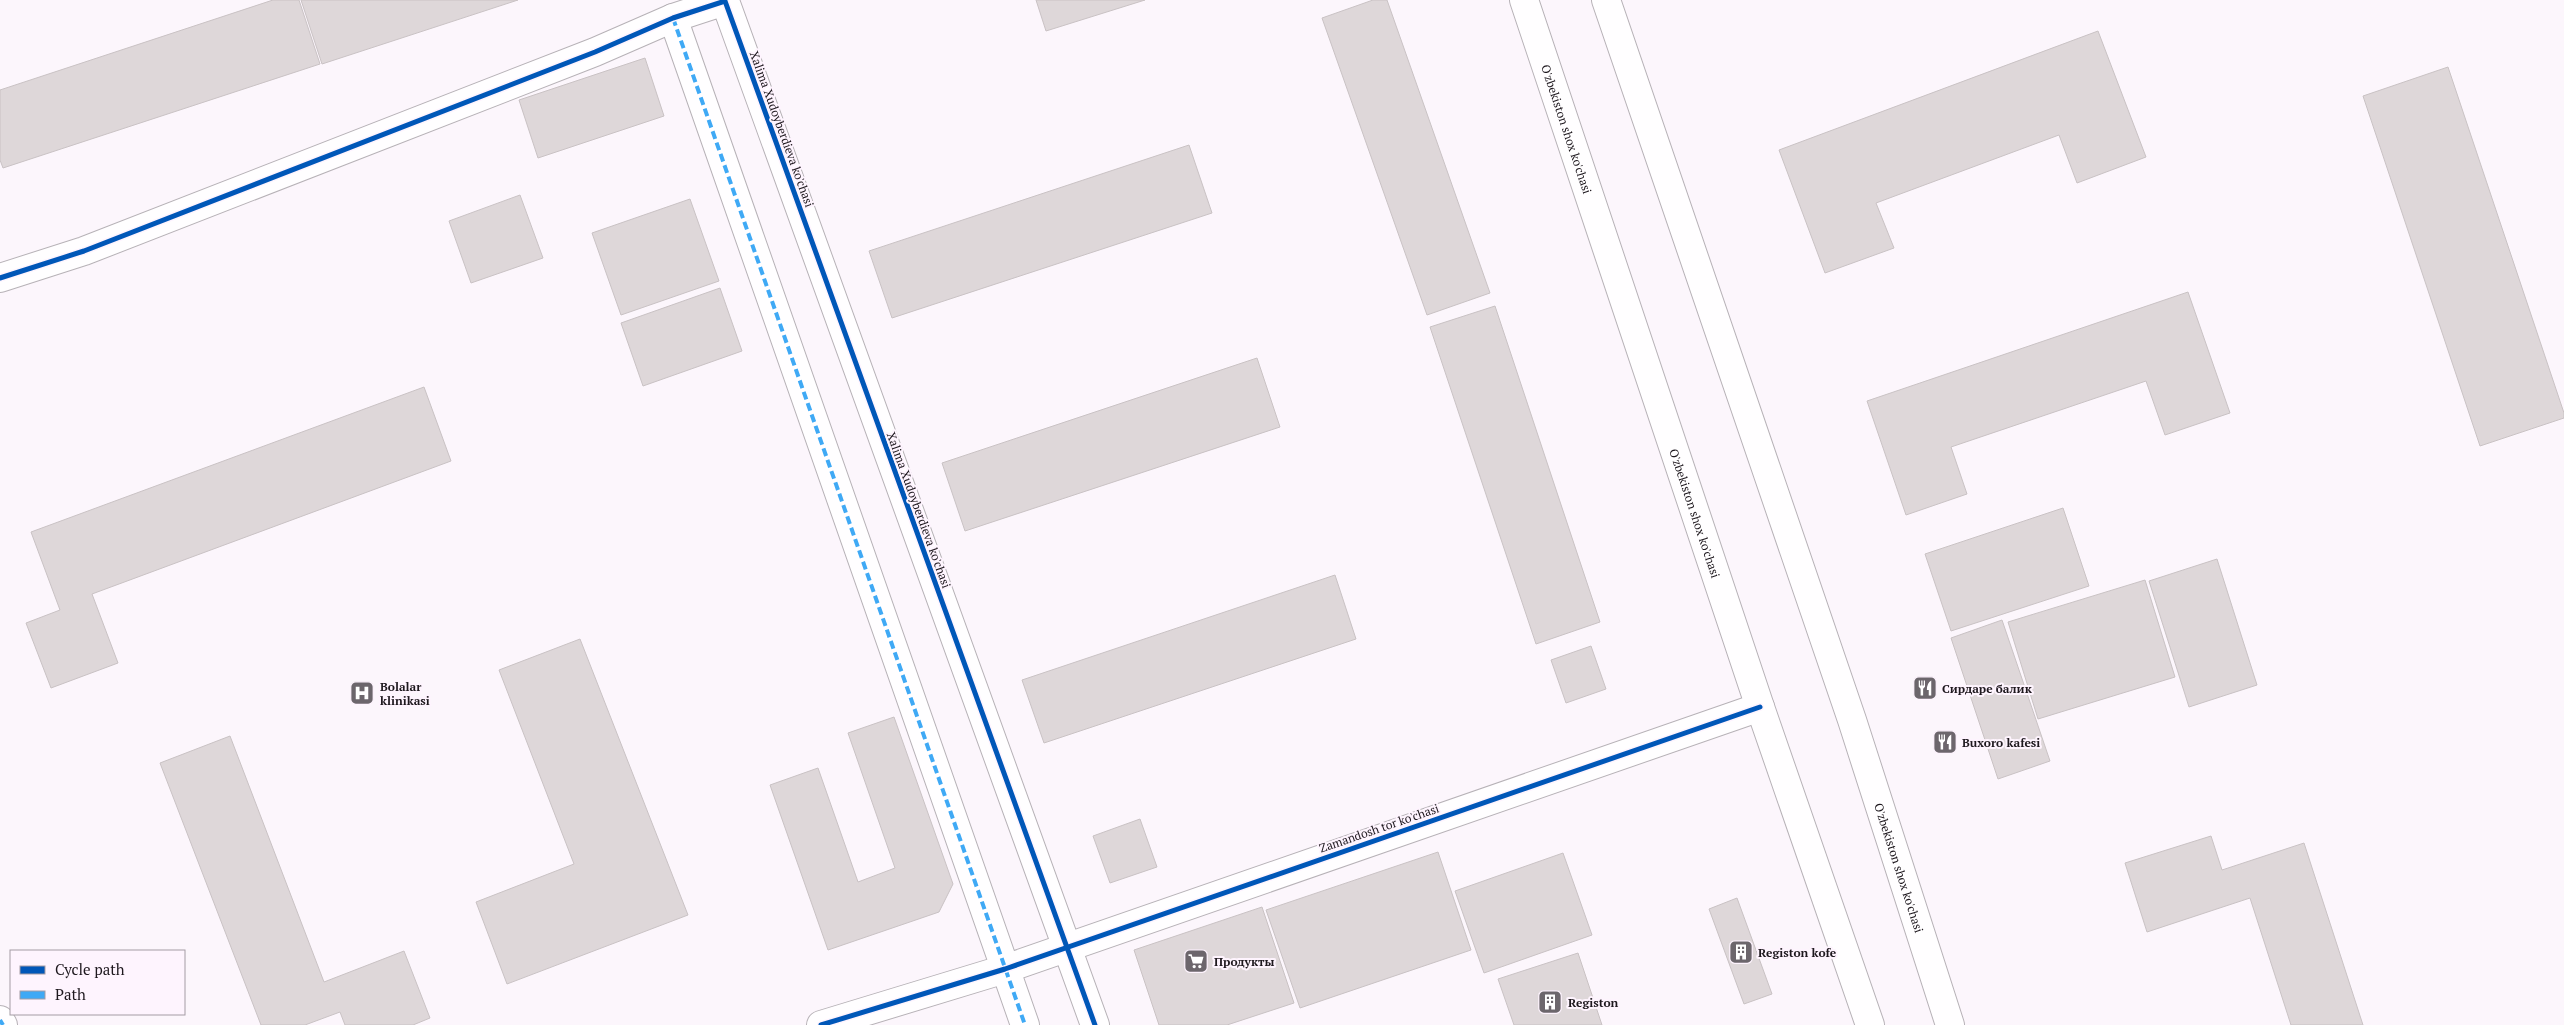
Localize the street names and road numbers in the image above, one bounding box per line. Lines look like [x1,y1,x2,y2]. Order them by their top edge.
street label: Xalima Xudoyberdieva ko'chasi [747,49,817,209]
street label: O'zbekiston shox ko'chasi [1539,62,1596,196]
street label: Xalima Xudoyberdieva ko'chasi [884,430,954,590]
street label: O'zbekiston shox ko'chasi [1667,447,1724,580]
street label: Zamandosh tor ko'chasi [1317,800,1441,856]
street label: O'zbekiston shox ko'chasi [1872,801,1927,935]

